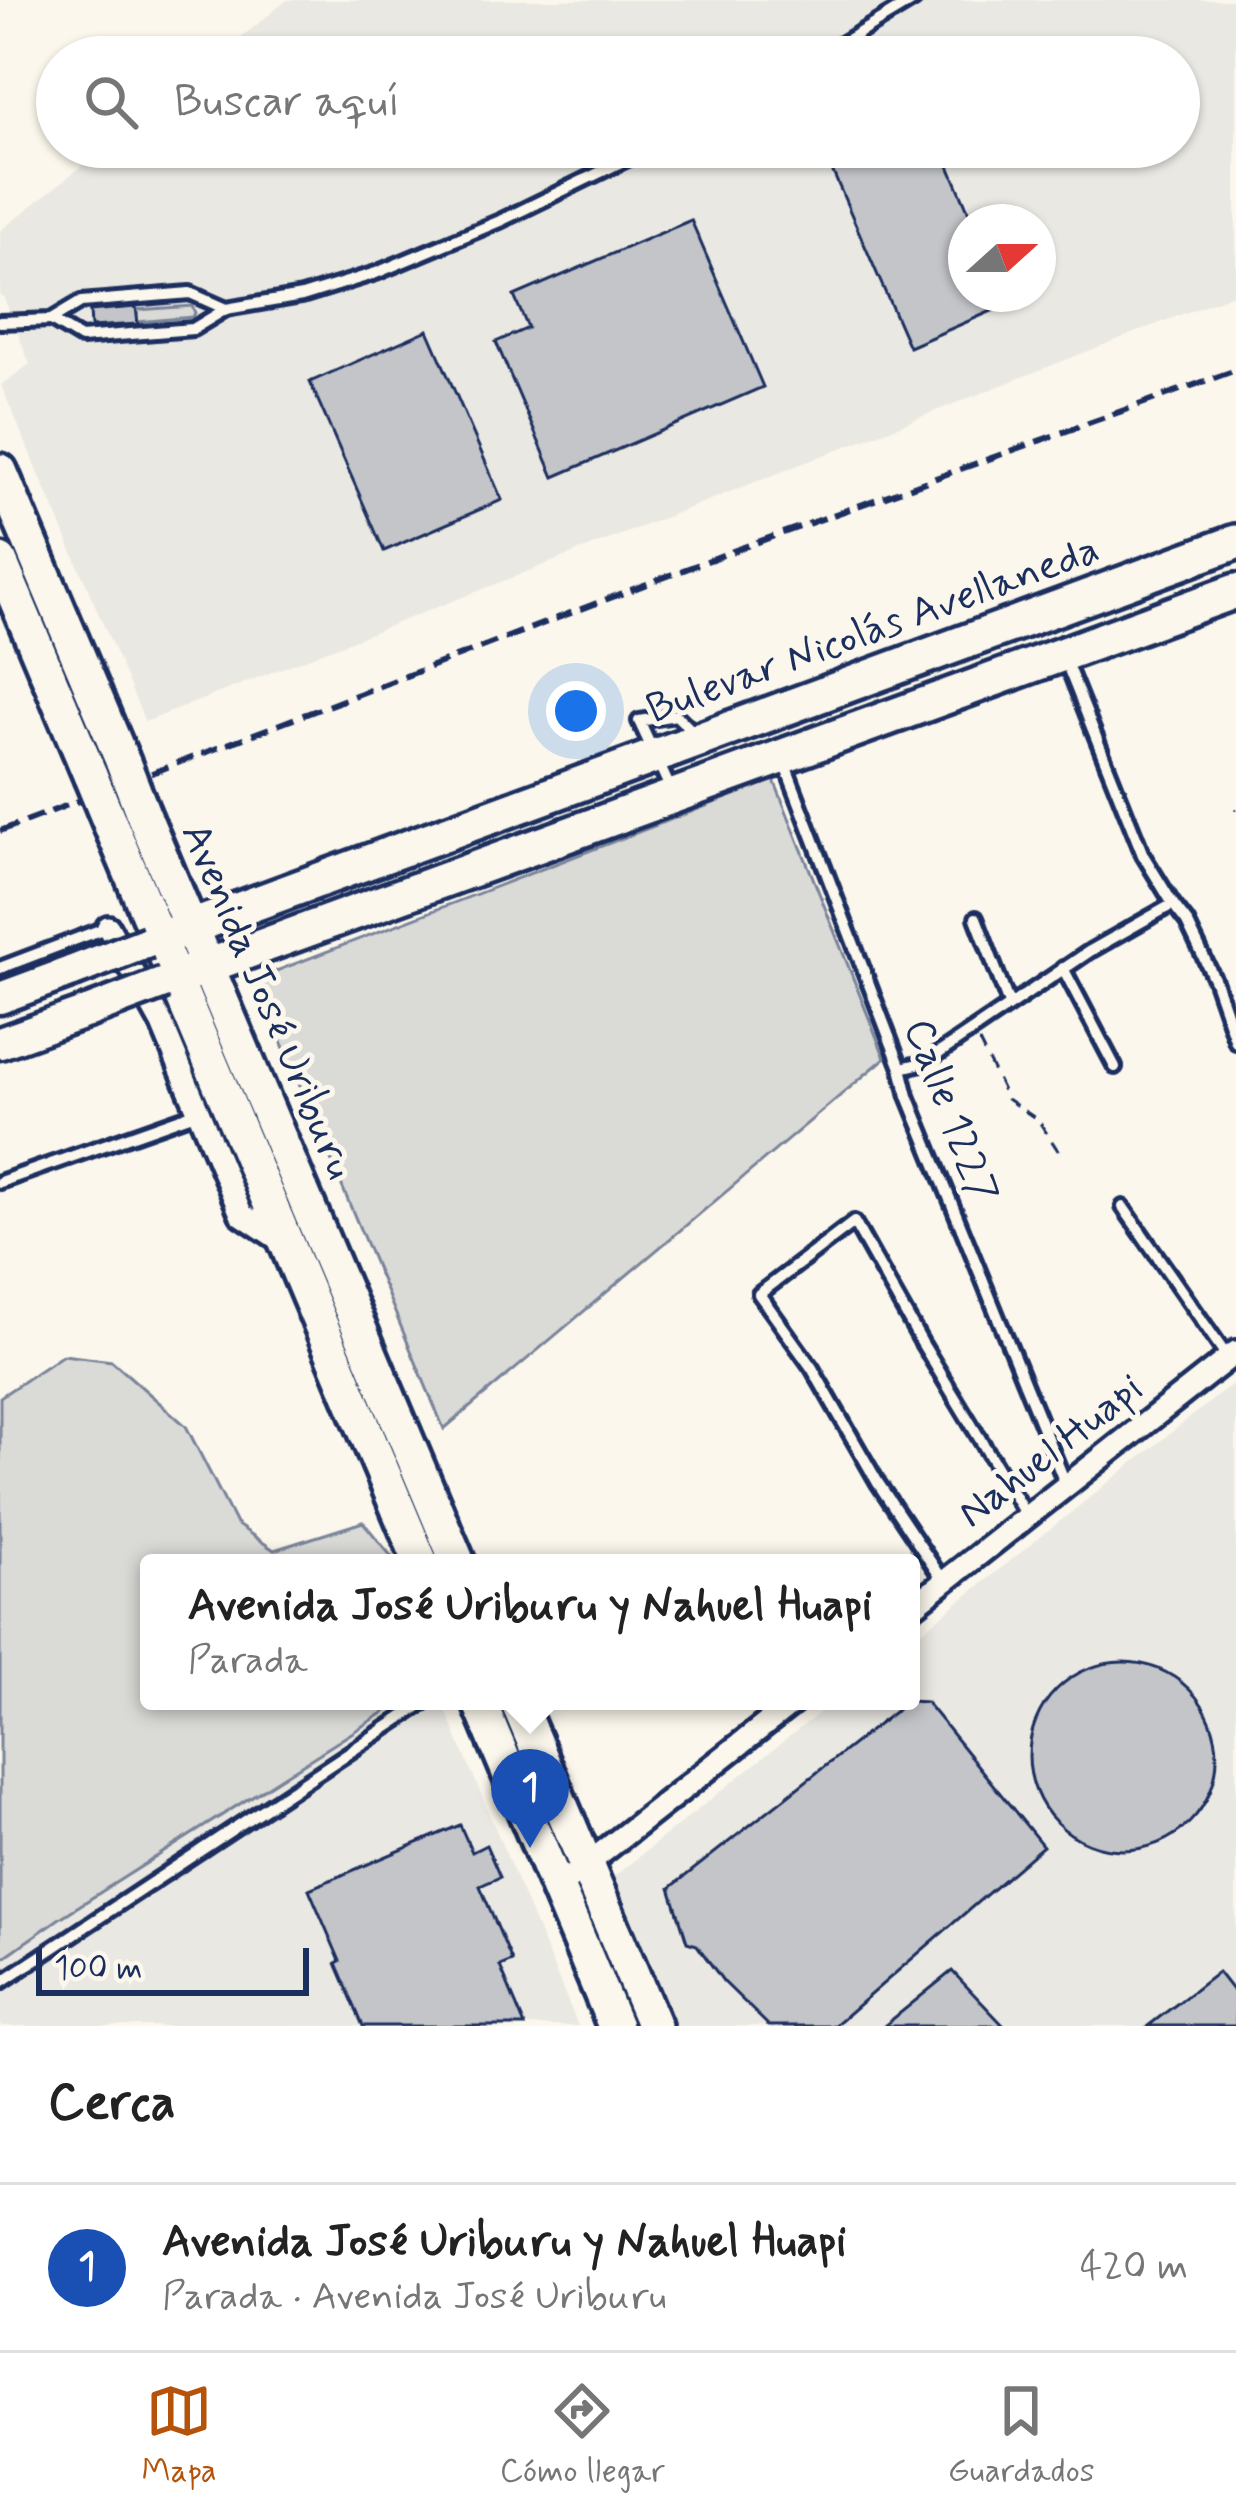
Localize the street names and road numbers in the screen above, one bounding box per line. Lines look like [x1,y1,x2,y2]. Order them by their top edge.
street label: Bulevar Nicolás Avellaneda [639,523,1107,738]
street label: Avenida José Uriburu [167,815,367,1188]
street label: Calle 1227 [889,1011,1010,1211]
street label: Nahuel Huapi [947,1362,1155,1541]

